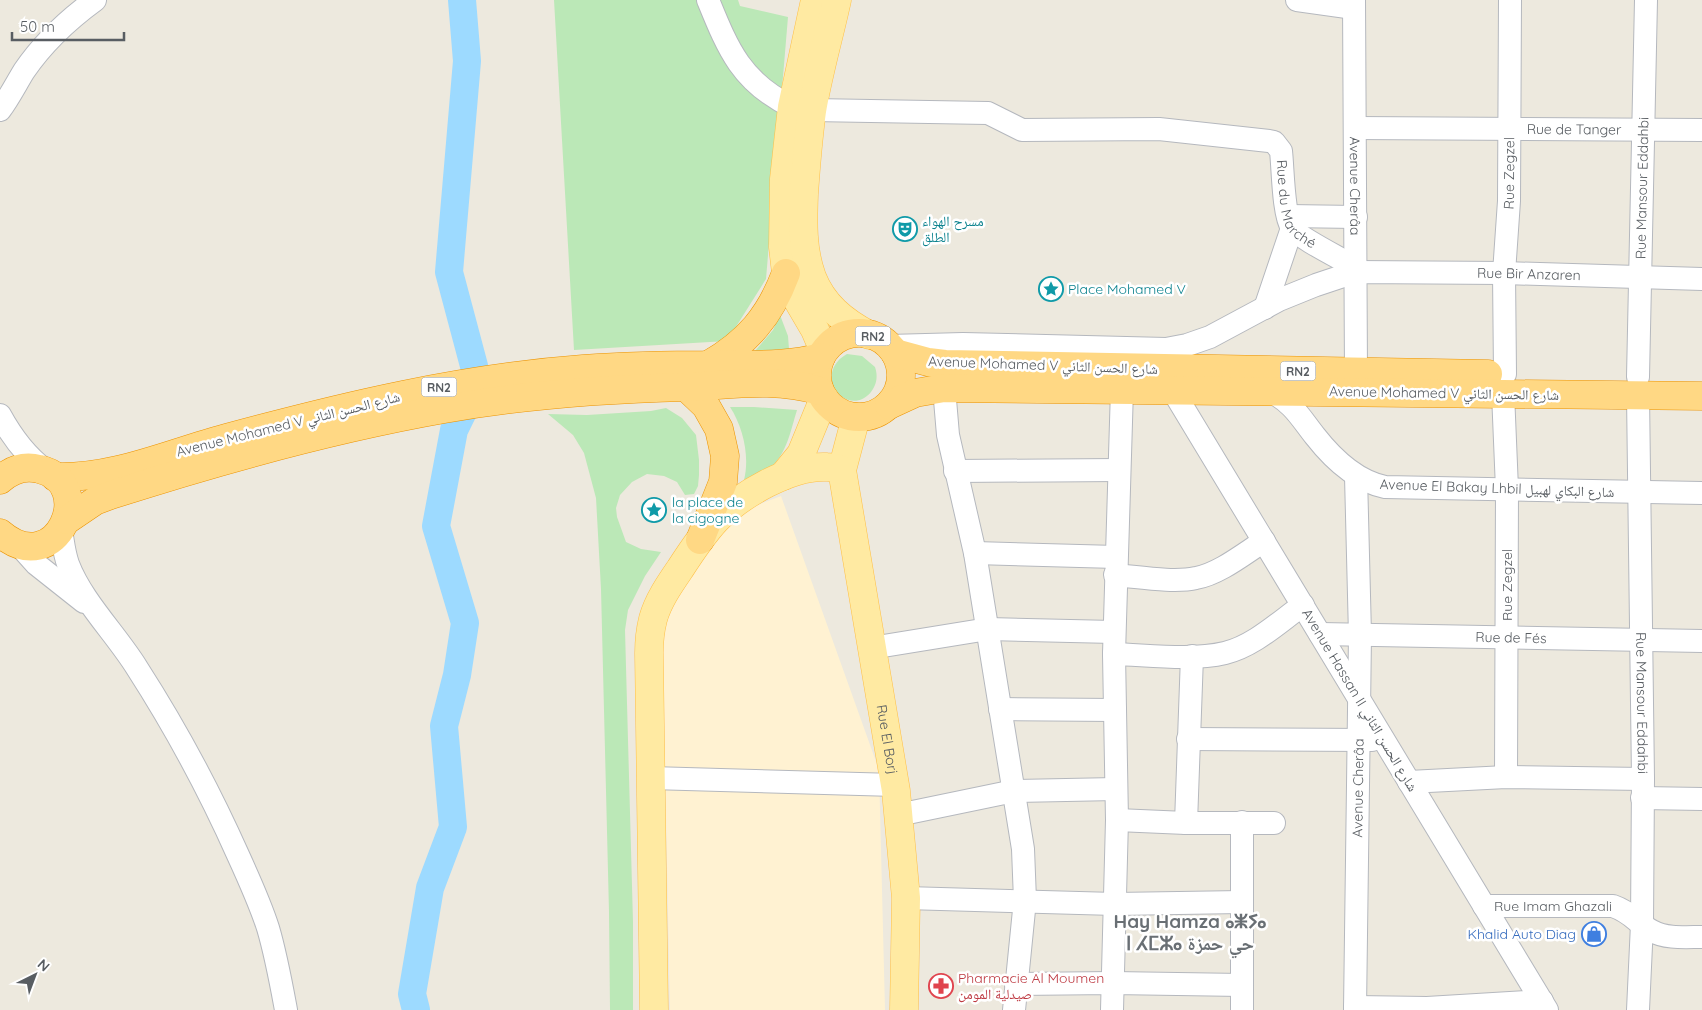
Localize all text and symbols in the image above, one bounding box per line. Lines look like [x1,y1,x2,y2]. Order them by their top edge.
scale bar [12,10,125,42]
text: 50 m [20,17,55,36]
street label: Rue Mansour Eddahbi [1632,117,1653,259]
street label: Rue de Tanger [1527,120,1622,139]
street label: Avenue Cherâa [1346,136,1364,236]
street label: Rue Zegzel [1499,137,1518,210]
street label: Rue du Marché [1273,159,1320,252]
place label: مسرح الهواء الطلق [922,212,984,247]
theatre icon: مسرح الهواء الطلق [892,216,918,242]
street label: Rue Bir Anzaren [1477,264,1581,284]
place icon: Place Mohamed V [1038,276,1064,302]
place label: Place Mohamed V [1068,280,1186,298]
road number: RN2 [856,326,890,346]
street label: Avenue Mohamed V شارع الحسن الثاني [928,352,1158,381]
road number: RN2 [1280,362,1316,381]
road number: RN2 [422,378,456,397]
street label: Avenue Mohamed V شارع الحسن الثاني [1329,382,1559,407]
street label: Avenue Mohamed V شارع الحسن الثاني [174,387,402,463]
street label: Avenue El Bakay Lhbil شارع البكاي لهبيل [1379,475,1615,504]
place label: la place de la cigogne [672,493,743,527]
place icon: la place de la cigogne [641,497,667,523]
street label: Rue Zegzel [1498,549,1516,621]
street label: Avenue Hassan II شارع الحسن الثاني [1296,605,1422,796]
street label: Rue de Fés [1475,628,1547,647]
street label: Rue Mansour Eddahbi [1632,632,1652,774]
street label: Rue El Borj [873,703,902,776]
street label: Avenue Cherâa [1348,738,1368,838]
street label: Rue Imam Ghazali [1494,897,1612,915]
district label: Hay Hamza ⴰⵥⵢⴰ ⵏ ⵃⵎⵣⴰ حي حمزة [1114,909,1266,959]
shop icon: Khalid Auto Diag [1581,921,1607,947]
place label: Khalid Auto Diag [1467,925,1576,943]
north arrow [10,950,60,1000]
text: N [34,955,54,975]
place label: Pharmacie Al Moumen صيدلية المومن [958,969,1104,1003]
pharmacy icon: Pharmacie Al Moumen صيدلية المومن [928,973,954,999]

